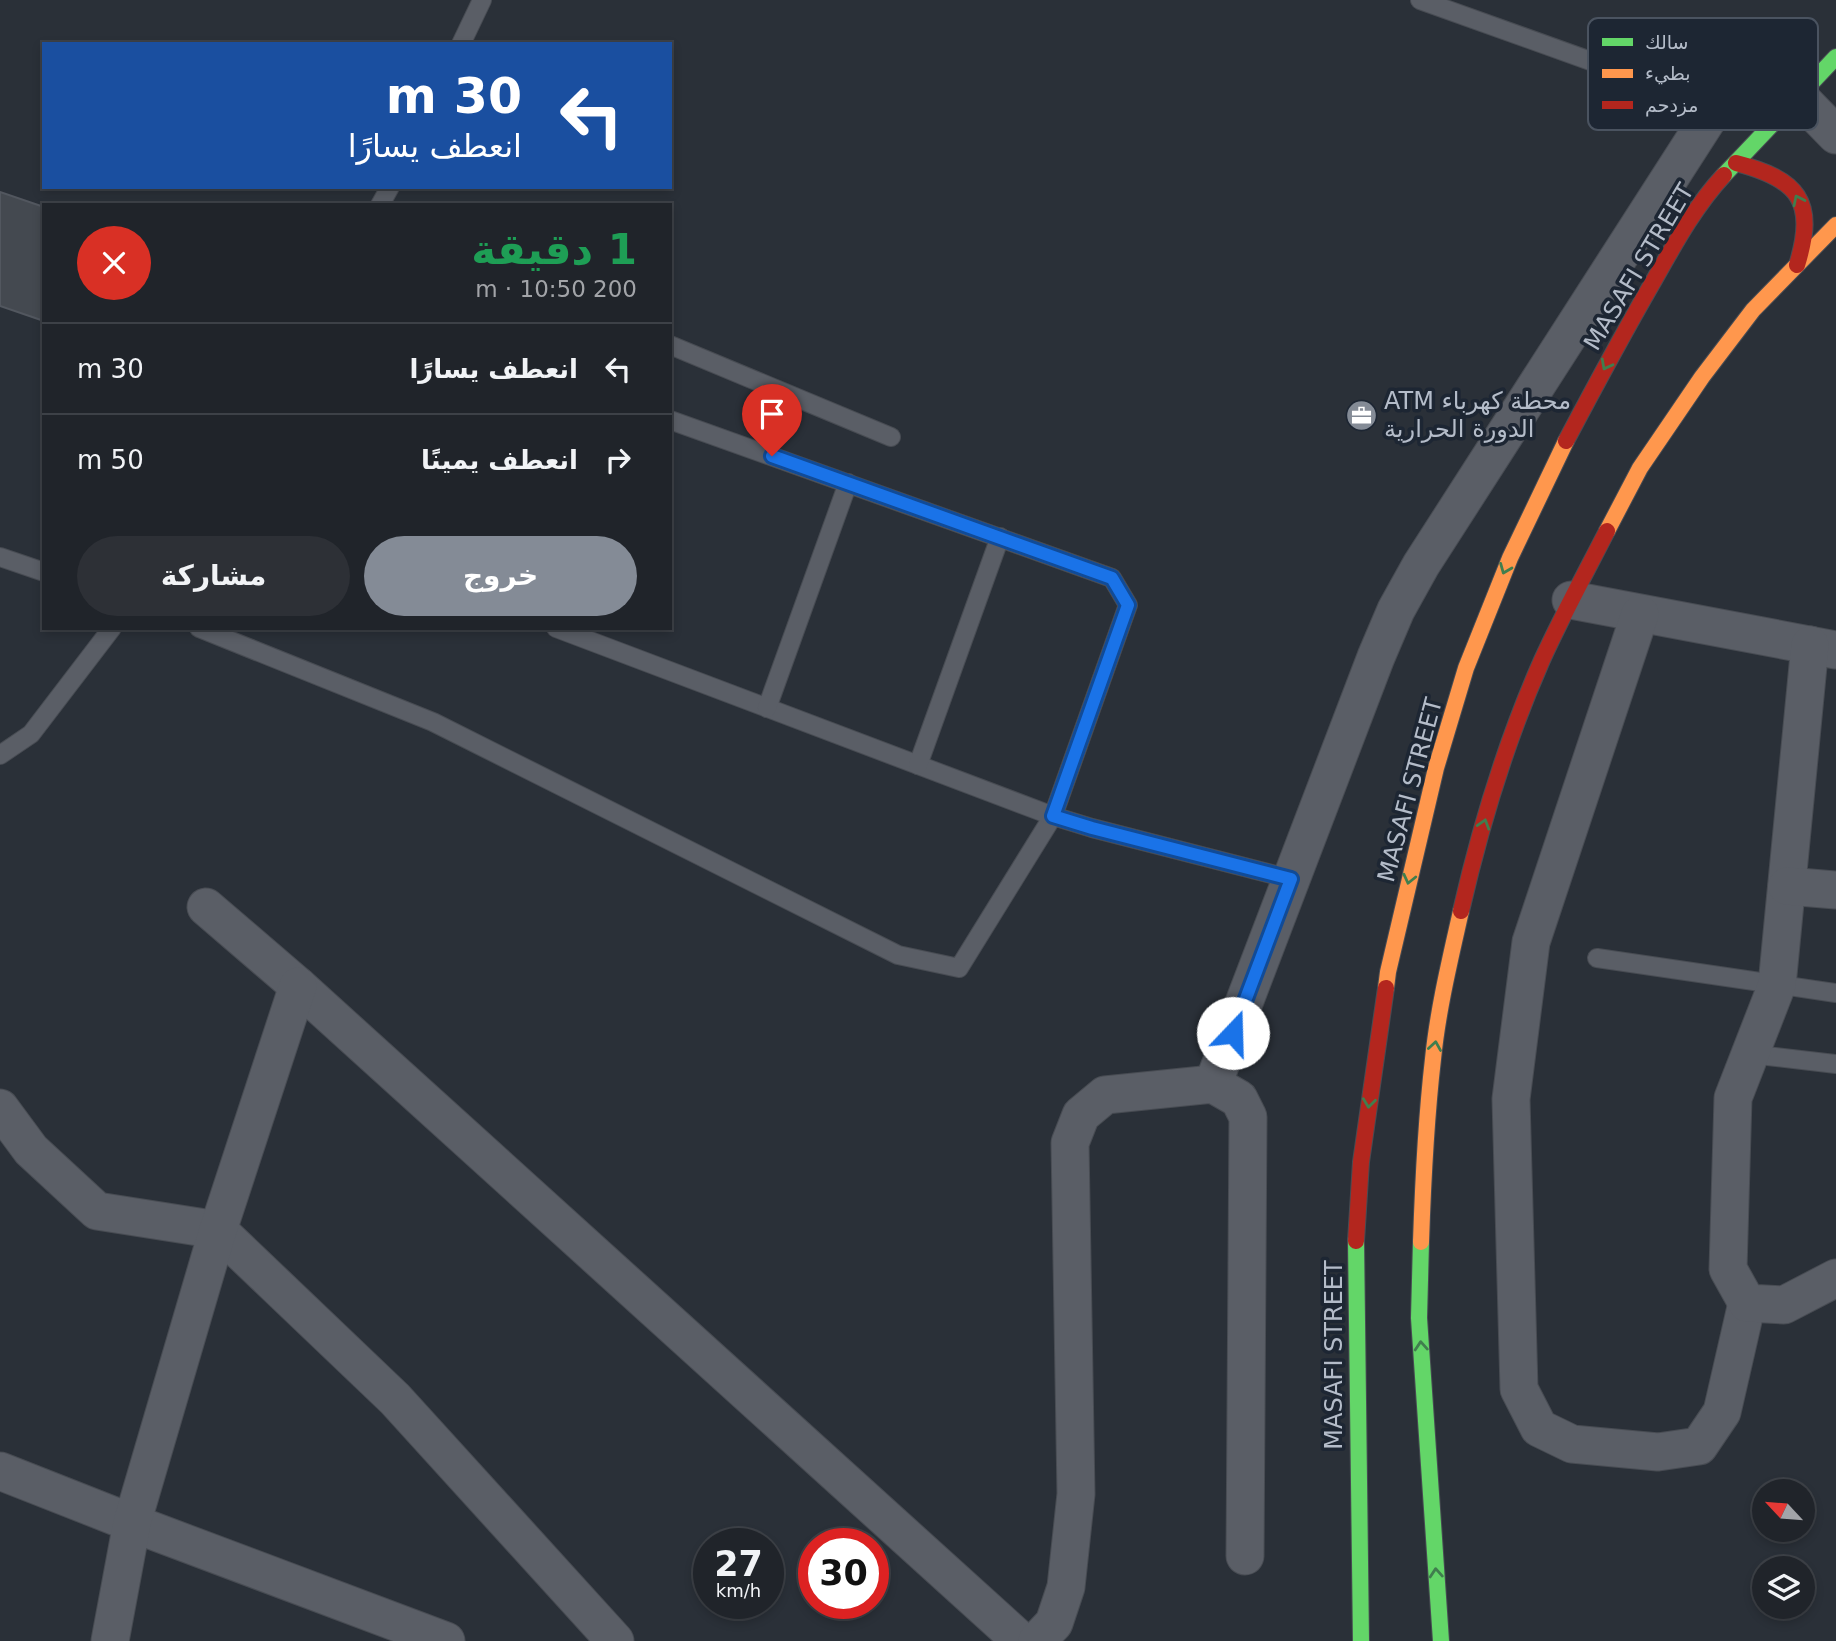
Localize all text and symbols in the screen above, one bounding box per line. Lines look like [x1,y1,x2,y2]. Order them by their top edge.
legend [1588,18,1818,130]
text: سالك [1645,31,1689,53]
text: بطيء [1645,62,1691,85]
text: 30 m [386,68,522,125]
icon: left [546,70,637,161]
text: مزدحم [1645,94,1699,117]
text: انعطف يسارًا [348,127,522,165]
street label: MASAFI STREET [1578,178,1700,355]
one-way arrow [1792,194,1806,207]
text: 1 دقيقة [471,225,637,274]
button: close [77,226,151,300]
text: 200 m · 10:50 [475,276,637,302]
icon: left [599,350,637,388]
text: 30 m [77,354,144,384]
text: انعطف يسارًا [409,354,578,384]
one-way arrow [1601,358,1615,370]
pin [742,384,802,456]
place label: ATM محطة كهرباء الدورة الحرارية [1384,387,1571,443]
icon: arrive [753,395,791,433]
office icon: ATM محطة كهرباء الدورة الحرارية [1344,398,1378,432]
icon: right [599,441,637,479]
text: 50 m [77,445,144,475]
text: انعطف يمينًا [421,445,578,475]
button: مشاركة [77,536,350,616]
button: خروج [364,536,637,616]
one-way arrow [1500,562,1514,574]
street label: MASAFI STREET [1372,695,1448,885]
one-way arrow [1476,818,1490,830]
one-way arrow [1403,873,1418,885]
position arrow [1196,996,1270,1070]
one-way arrow [1427,1040,1442,1052]
one-way arrow [1361,1097,1376,1109]
street label: MASAFI STREET [1320,1260,1348,1450]
one-way arrow [1414,1340,1429,1351]
north arrow [1752,1479,1815,1542]
map controls [1752,1479,1815,1619]
speed limit sign: 30 [798,1528,889,1619]
text: 27 [714,1544,763,1584]
button: layers [1752,1556,1815,1619]
one-way arrow [1429,1567,1444,1578]
text: km/h [716,1580,761,1601]

